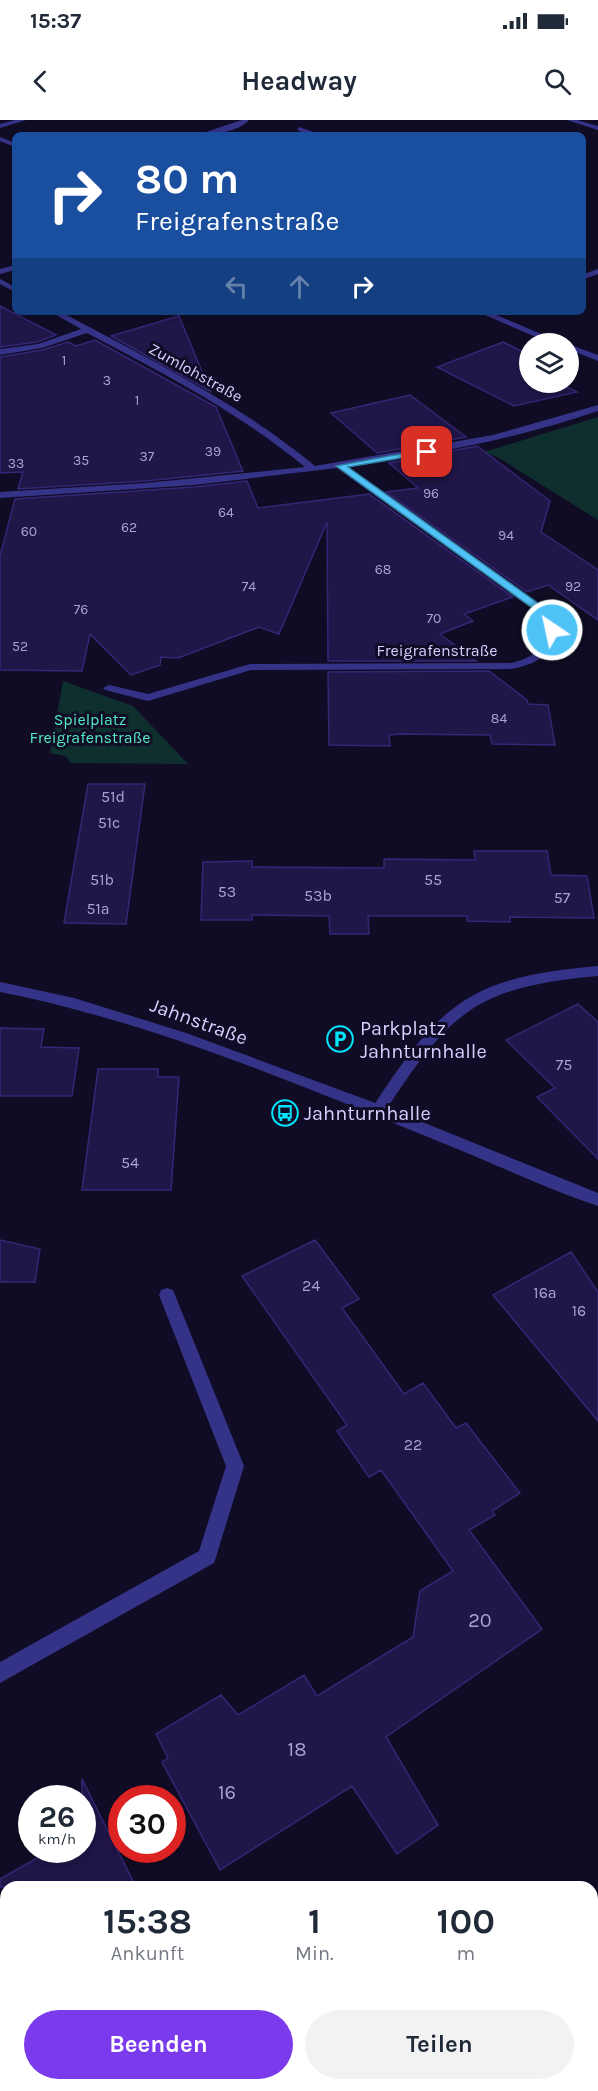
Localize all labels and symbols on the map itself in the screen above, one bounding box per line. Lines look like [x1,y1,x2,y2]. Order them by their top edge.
street label: Zumlohstraße [146,339,246,406]
house number: 1 [62,352,66,369]
house number: 3 [103,372,111,389]
house number: 1 [135,392,139,409]
pin [401,426,452,477]
house number: 39 [205,443,221,460]
house number: 37 [140,448,155,465]
house number: 35 [73,452,89,469]
house number: 33 [8,455,24,472]
house number: 96 [423,485,439,502]
house number: 64 [218,504,234,521]
house number: 62 [121,519,137,536]
house number: 60 [21,523,37,540]
house number: 94 [498,527,514,544]
house number: 68 [375,561,391,578]
house number: 74 [242,578,256,595]
house number: 92 [565,578,581,595]
position arrow [520,598,584,662]
house number: 76 [74,601,88,618]
house number: 70 [427,610,441,627]
house number: 52 [12,638,28,655]
street label: Freigrafenstraße [376,641,498,660]
park label: Spielplatz Freigrafenstraße [29,710,151,747]
house number: 84 [491,710,507,727]
house number: 51d [101,787,125,806]
house number: 51c [98,813,120,832]
house number: 51b [90,870,114,889]
house number: 55 [424,870,442,889]
house number: 53 [218,882,236,901]
house number: 53b [304,886,332,905]
house number: 57 [554,888,571,907]
house number: 51a [86,899,110,918]
street label: Jahnstraße [147,993,251,1050]
place label: Parkplatz Jahnturnhalle [360,1017,487,1063]
parking icon: Parkplatz Jahnturnhalle [325,1024,355,1054]
house number: 75 [556,1055,572,1074]
bus stop icon: Jahnturnhalle [270,1098,300,1128]
place label: Jahnturnhalle [304,1102,431,1125]
house number: 54 [121,1153,139,1172]
house number: 24 [302,1276,320,1295]
house number: 16a [533,1283,557,1302]
house number: 16 [572,1301,586,1320]
house number: 22 [404,1435,422,1454]
house number: 20 [468,1609,492,1632]
house number: 18 [288,1738,306,1761]
house number: 16 [218,1781,236,1804]
speed limit sign: 30 [108,1785,186,1863]

